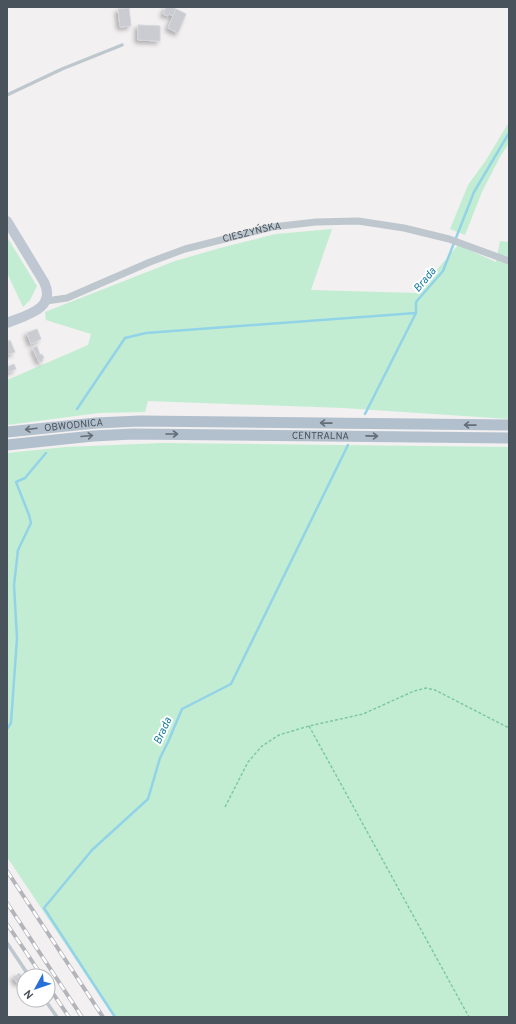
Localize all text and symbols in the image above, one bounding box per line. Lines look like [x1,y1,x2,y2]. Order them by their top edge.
street label: CIESZYŃSKA [221,219,282,246]
water label: Brada [411,264,440,295]
street label: OBWODNICA [44,416,104,435]
one-way arrow [320,419,333,427]
one-way arrow [464,421,477,429]
one-way arrow [25,425,38,433]
street label: CENTRALNA [292,429,349,443]
one-way arrow [165,430,178,438]
one-way arrow [80,432,93,440]
one-way arrow [365,432,378,440]
water label: Brada [151,715,175,747]
north arrow [16,968,56,1008]
text: N [21,986,37,1001]

